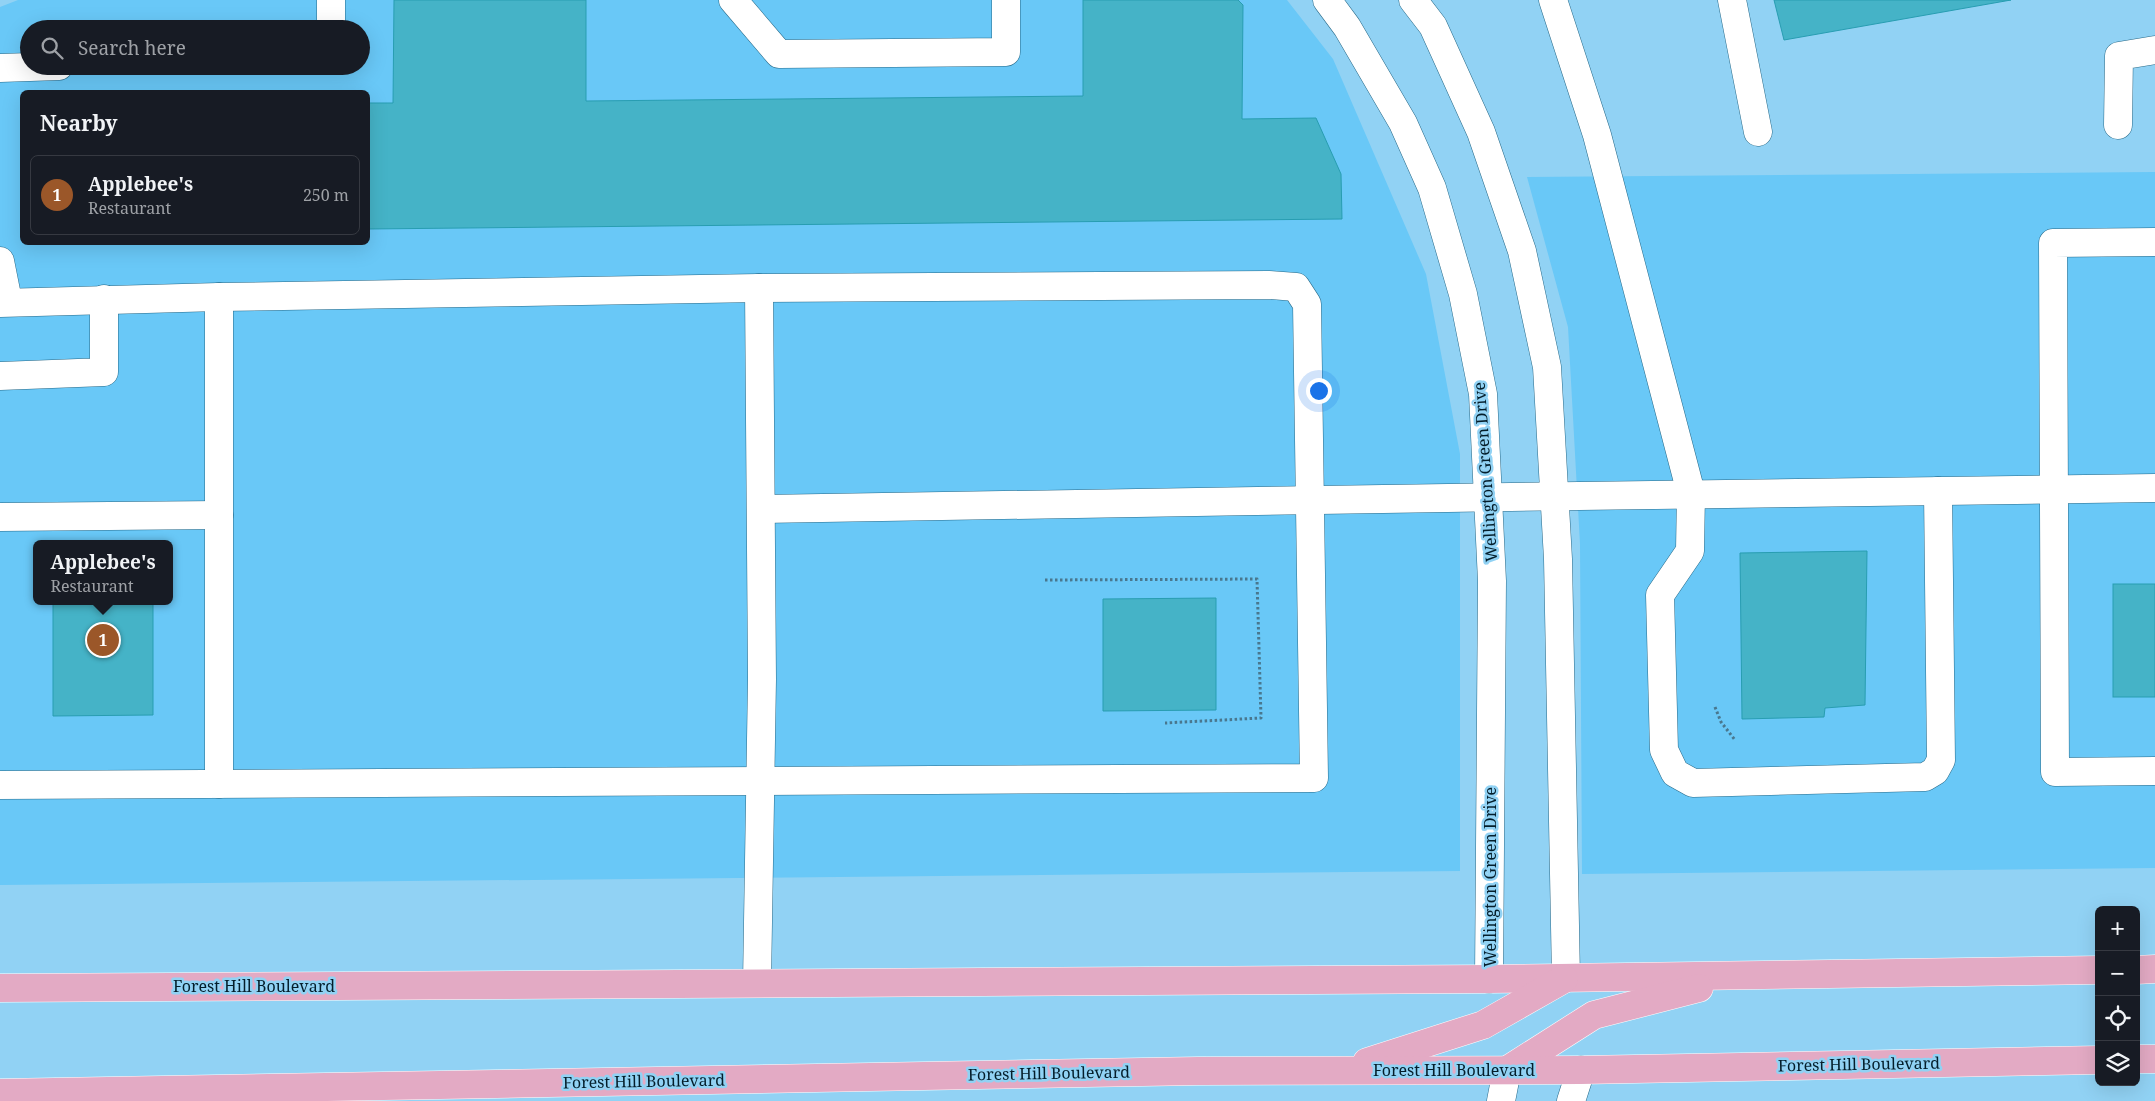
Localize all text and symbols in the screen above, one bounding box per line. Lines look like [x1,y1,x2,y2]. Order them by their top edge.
search box [20,20,370,75]
icon: search [38,34,66,62]
text: Search here [78,35,186,61]
text: Nearby [40,109,118,137]
text: Applebee's [88,171,193,197]
text: 1 [52,184,62,206]
text: 250 m [303,184,349,206]
text: Restaurant [88,197,171,219]
your location [1306,378,1332,404]
street label: Wellington Green Drive [1468,381,1502,563]
popup [33,540,173,605]
text: Applebee's [50,549,156,575]
text: Restaurant [50,575,134,597]
pin: 1 [87,621,119,659]
street label: Wellington Green Drive [1479,787,1501,967]
map controls [2095,906,2140,1086]
button: + [2095,906,2140,951]
button: − [2095,951,2140,996]
street label: Forest Hill Boulevard [173,975,335,997]
button: locate [2095,996,2140,1041]
button: layers [2095,1041,2140,1086]
street label: Forest Hill Boulevard [1778,1052,1940,1076]
street label: Forest Hill Boulevard [1373,1059,1535,1081]
street label: Forest Hill Boulevard [968,1061,1130,1085]
street label: Forest Hill Boulevard [563,1069,725,1093]

